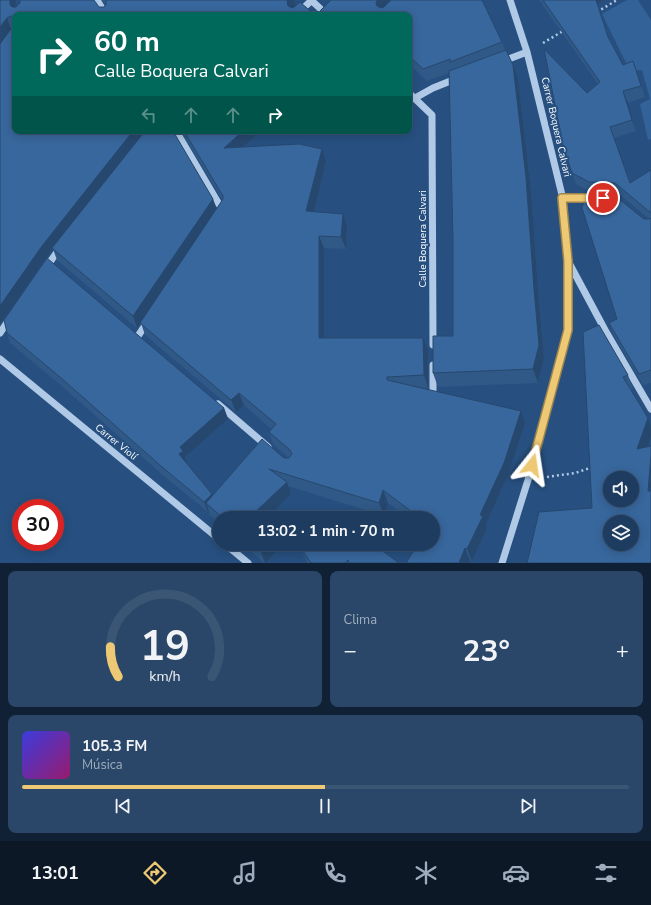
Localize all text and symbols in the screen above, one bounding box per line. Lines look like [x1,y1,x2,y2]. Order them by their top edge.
text: 60 m [94,23,160,61]
icon: right [28,28,80,80]
text: Calle Boquera Calvari [94,59,269,83]
street label: Carrer Boquera Calvari [538,76,574,178]
icon: left [138,104,160,126]
icon: ahead [180,104,202,126]
icon: ahead [222,104,244,126]
icon: right [264,104,286,126]
pin [586,181,620,215]
icon: arrive [592,187,614,209]
street label: Calle Boquera Calvari [416,190,430,288]
street label: Carrer Violí [92,421,141,464]
position arrow [511,444,553,486]
map controls [603,471,639,551]
button: sound [603,471,639,507]
speed limit sign: 30 [12,499,64,551]
button: layers [603,515,639,551]
text: 13:02 · 1 min · 70 m [257,521,395,541]
text: Clima [344,611,377,629]
text: 19 [140,618,190,675]
text: 23° [463,631,510,672]
text: − [344,636,357,666]
text: + [616,636,629,666]
text: km/h [149,667,180,686]
text: 105.3 FM [82,736,147,756]
text: Música [82,756,123,774]
icon: previous [112,795,134,817]
icon: pause [314,795,336,817]
icon: next [517,795,539,817]
icon: directions [141,859,169,887]
icon: music [231,859,259,887]
icon: phone [321,859,349,887]
icon: climate [412,859,440,887]
icon: car [502,859,530,887]
icon: filters [592,859,620,887]
text: 13:01 [31,861,79,885]

